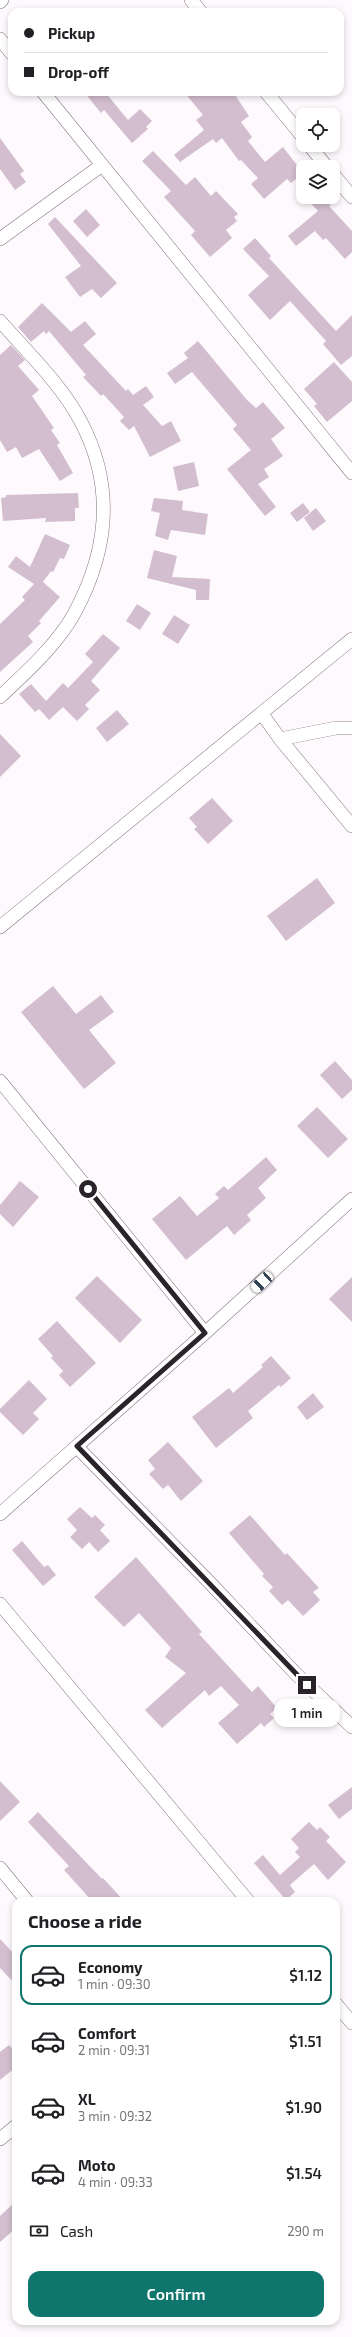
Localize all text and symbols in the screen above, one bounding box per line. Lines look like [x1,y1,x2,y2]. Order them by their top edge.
text: Pickup [48,24,95,42]
text: Drop-off [48,63,109,81]
map controls [296,108,340,204]
button: locate [296,108,340,152]
button: layers [296,160,340,204]
route start [79,1180,97,1198]
car [249,1269,275,1295]
route end [298,1676,316,1694]
callout: 1 min [274,1699,340,1727]
text: 1 min [292,1705,322,1721]
text: Choose a ride [28,1910,142,1932]
icon: car [30,1957,66,1993]
text: Economy [78,1958,143,1976]
text: $1.12 [289,1966,322,1984]
text: 1 min · 09:30 [78,1976,151,1992]
icon: car [30,2023,66,2059]
text: Comfort [78,2024,136,2042]
text: $1.51 [289,2032,322,2050]
text: 2 min · 09:31 [78,2042,150,2058]
icon: car [30,2089,66,2125]
text: XL [78,2090,96,2108]
text: $1.90 [286,2098,322,2116]
text: 3 min · 09:32 [78,2108,152,2124]
icon: car [30,2155,66,2191]
text: Moto [78,2156,116,2174]
text: $1.54 [286,2164,322,2182]
text: 4 min · 09:33 [78,2174,153,2190]
icon: cash [28,2220,50,2242]
text: Cash [60,2222,93,2240]
text: 290 m [287,2223,324,2239]
button: Confirm [28,2271,324,2317]

